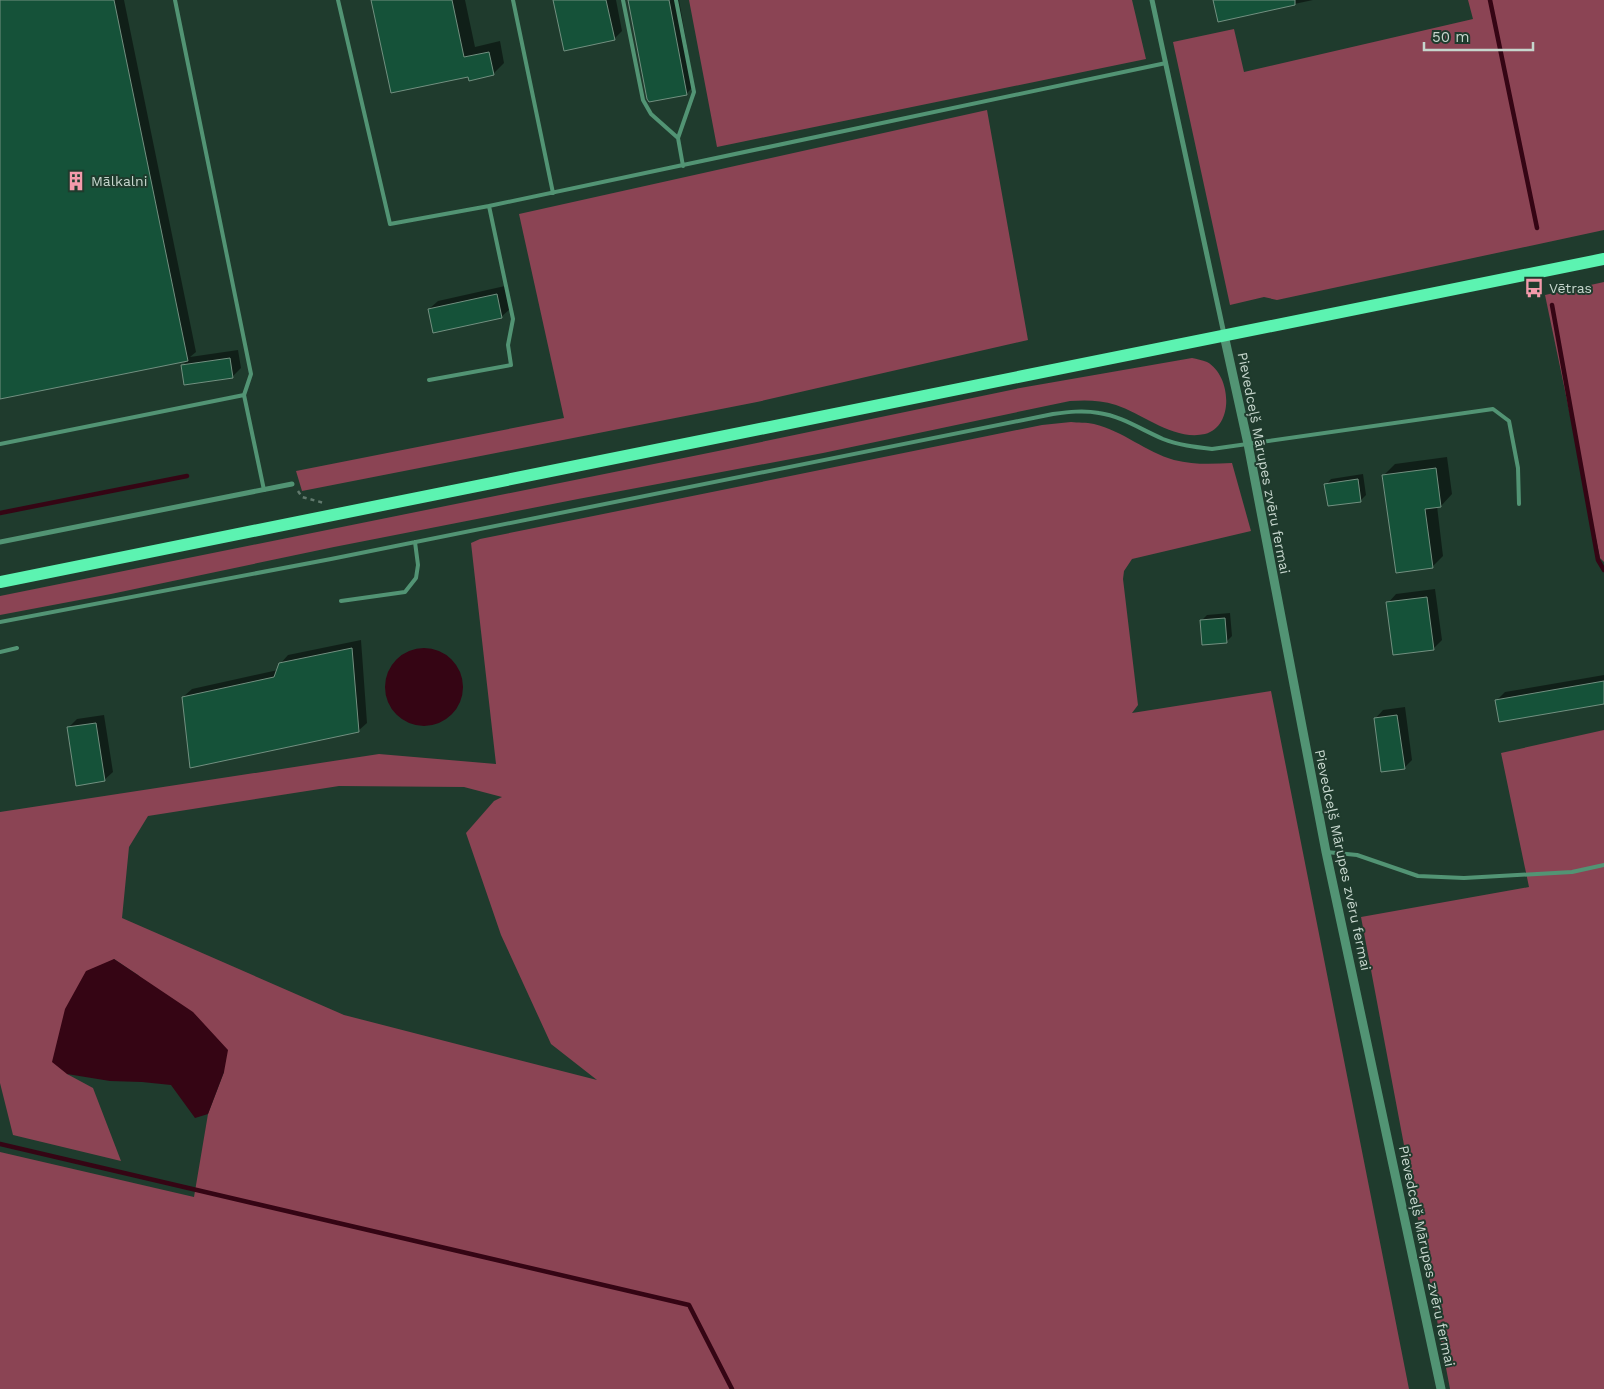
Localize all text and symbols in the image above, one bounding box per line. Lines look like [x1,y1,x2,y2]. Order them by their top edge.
scale bar [1424,20,1533,52]
text: 50 m [1432,28,1469,46]
building icon: Mālkalni [65,170,87,192]
place label: Mālkalni [91,173,147,189]
bus stop icon: Vētras [1523,277,1545,299]
place label: Vētras [1549,280,1592,296]
street label: Pievedceļš Mārupes zvēru fermai [1234,351,1293,575]
street label: Pievedceļš Mārupes zvēru fermai [1311,748,1374,972]
street label: Pievedceļš Mārupes zvēru fermai [1395,1144,1458,1368]

